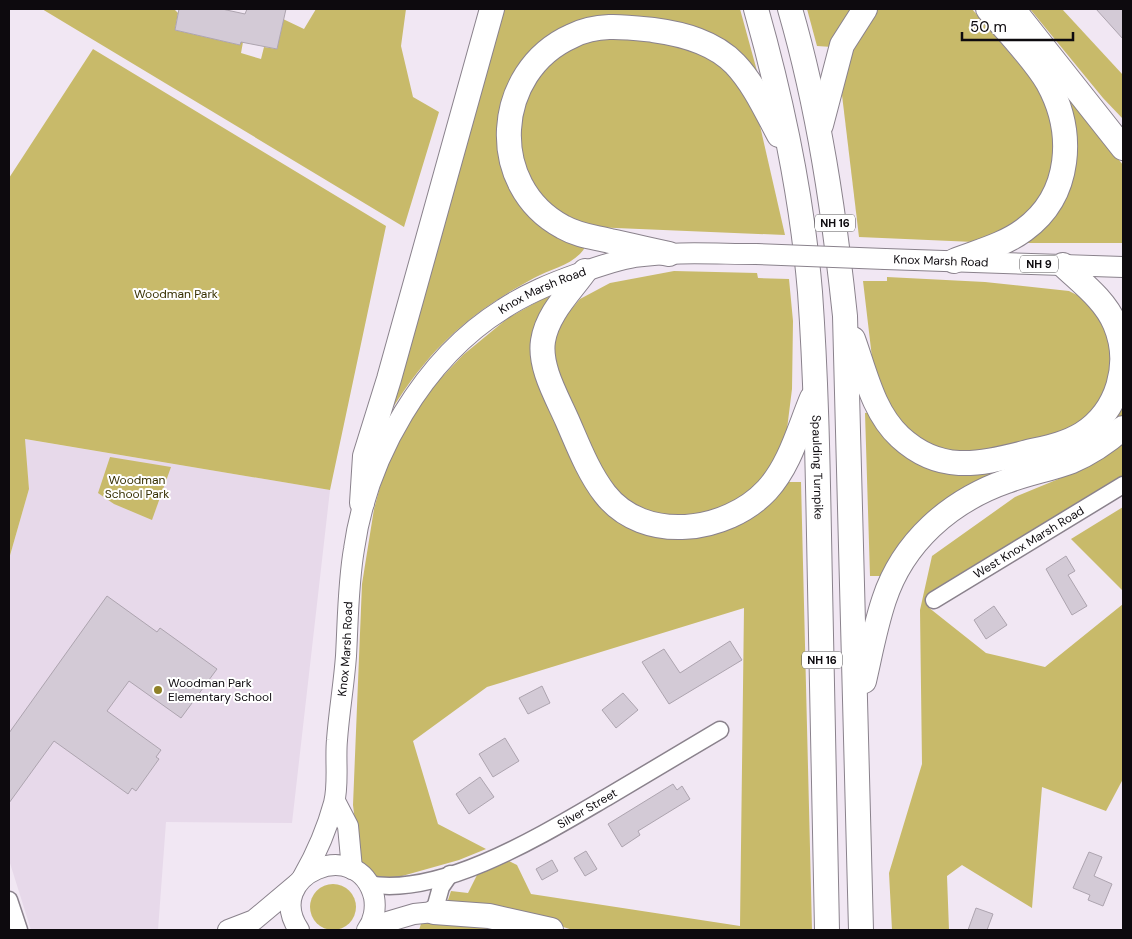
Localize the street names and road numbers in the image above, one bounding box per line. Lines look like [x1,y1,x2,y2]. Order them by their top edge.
road number: NH 16 [815,214,855,232]
street label: Knox Marsh Road [893,251,989,270]
road number: NH 9 [1020,255,1058,272]
street label: Knox Marsh Road [495,263,588,318]
street label: Spaulding Turnpike [808,415,827,520]
street label: West Knox Marsh Road [971,503,1087,582]
street label: Knox Marsh Road [334,601,357,697]
road number: NH 16 [802,652,842,668]
street label: Silver Street [554,785,620,832]

